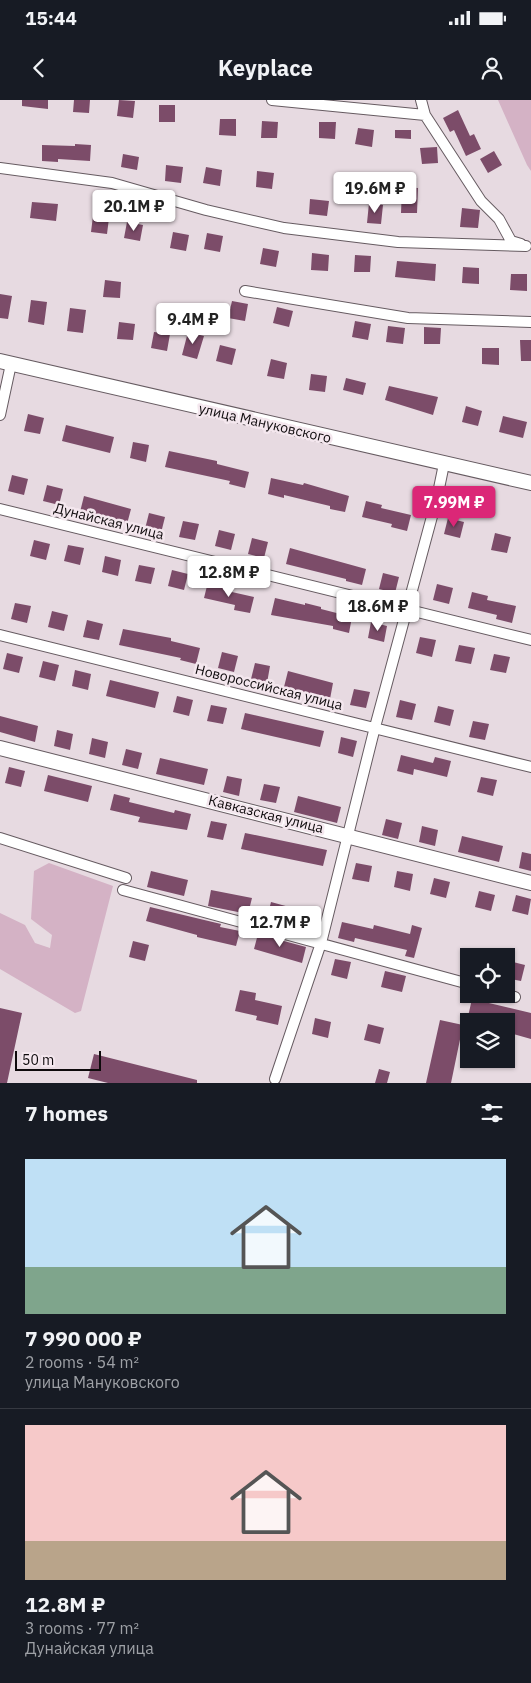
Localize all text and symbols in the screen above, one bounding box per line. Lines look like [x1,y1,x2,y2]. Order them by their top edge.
text: 15:44 [25,6,77,30]
text: Keyplace [218,53,313,82]
icon: back [25,54,53,82]
icon: person [478,54,506,82]
pin: 19.6M ₽ [329,172,421,214]
text: 19.6M ₽ [344,178,406,198]
pin: 20.1M ₽ [88,190,180,232]
text: 20.1M ₽ [103,196,165,216]
pin: 9.4M ₽ [152,302,234,345]
text: 9.4M ₽ [167,309,219,329]
street label: улица Мануковского [197,399,333,447]
pin: 7.99M ₽ [408,486,500,528]
text: 7.99M ₽ [423,492,485,512]
street label: Дунайская улица [52,499,166,543]
pin: 12.8M ₽ [183,556,275,598]
text: 12.8M ₽ [198,562,260,582]
pin: 18.6M ₽ [332,590,424,632]
text: 18.6M ₽ [347,596,409,616]
street label: Новороссийская улица [193,660,345,714]
street label: Кавказская улица [206,791,326,837]
pin: 12.7M ₽ [234,906,326,948]
text: 12.7M ₽ [249,912,311,932]
map controls [460,948,515,1068]
button: locate [460,948,515,1003]
button: layers [460,1013,515,1068]
scale bar [15,1048,101,1071]
text: 50 m [22,1051,54,1069]
text: 7 homes [25,1099,108,1127]
icon: filters [478,1099,506,1127]
icon: home [221,1192,311,1282]
text: 7 990 000 ₽ [25,1324,142,1352]
text: 2 rooms · 54 m² [25,1352,139,1372]
text: улица Мануковского [25,1372,180,1392]
icon: home [221,1457,311,1547]
text: 12.8M ₽ [25,1590,105,1618]
text: 3 rooms · 77 m² [25,1618,139,1638]
text: Дунайская улица [25,1638,154,1658]

